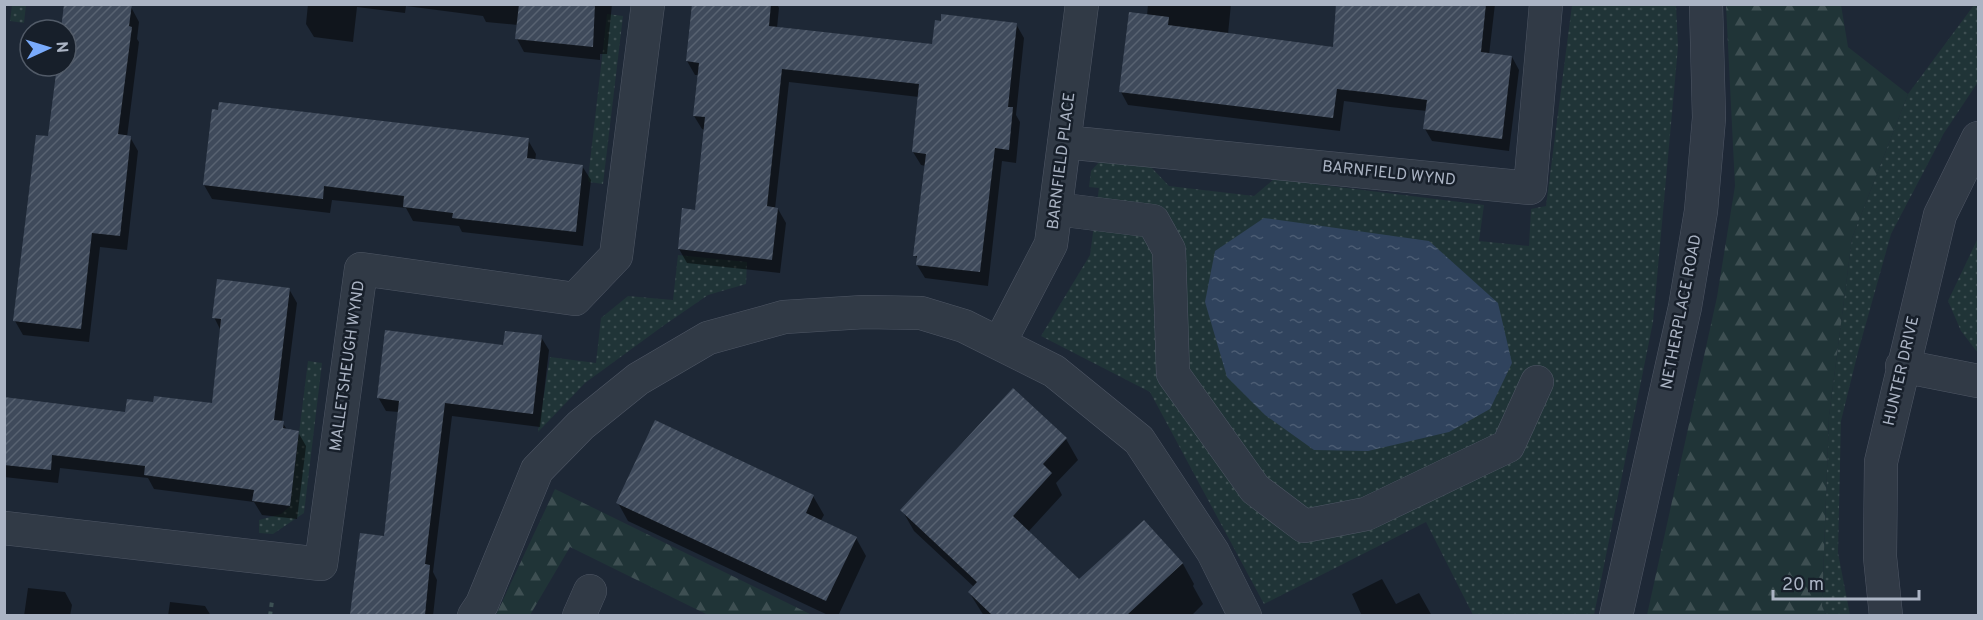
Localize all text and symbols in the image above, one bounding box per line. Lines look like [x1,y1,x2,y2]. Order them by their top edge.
north arrow [18,18,78,78]
text: N [51,41,71,54]
street label: BARNFIELD PLACE [1044,91,1080,231]
street label: BARNFIELD WYND [1321,157,1457,191]
street label: NETHERPLACE ROAD [1657,233,1707,391]
street label: MALLETSHEUGH WYND [326,279,370,453]
street label: HUNTER DRIVE [1880,314,1924,428]
scale bar [1773,563,1918,601]
text: 20 m [1782,574,1824,597]

